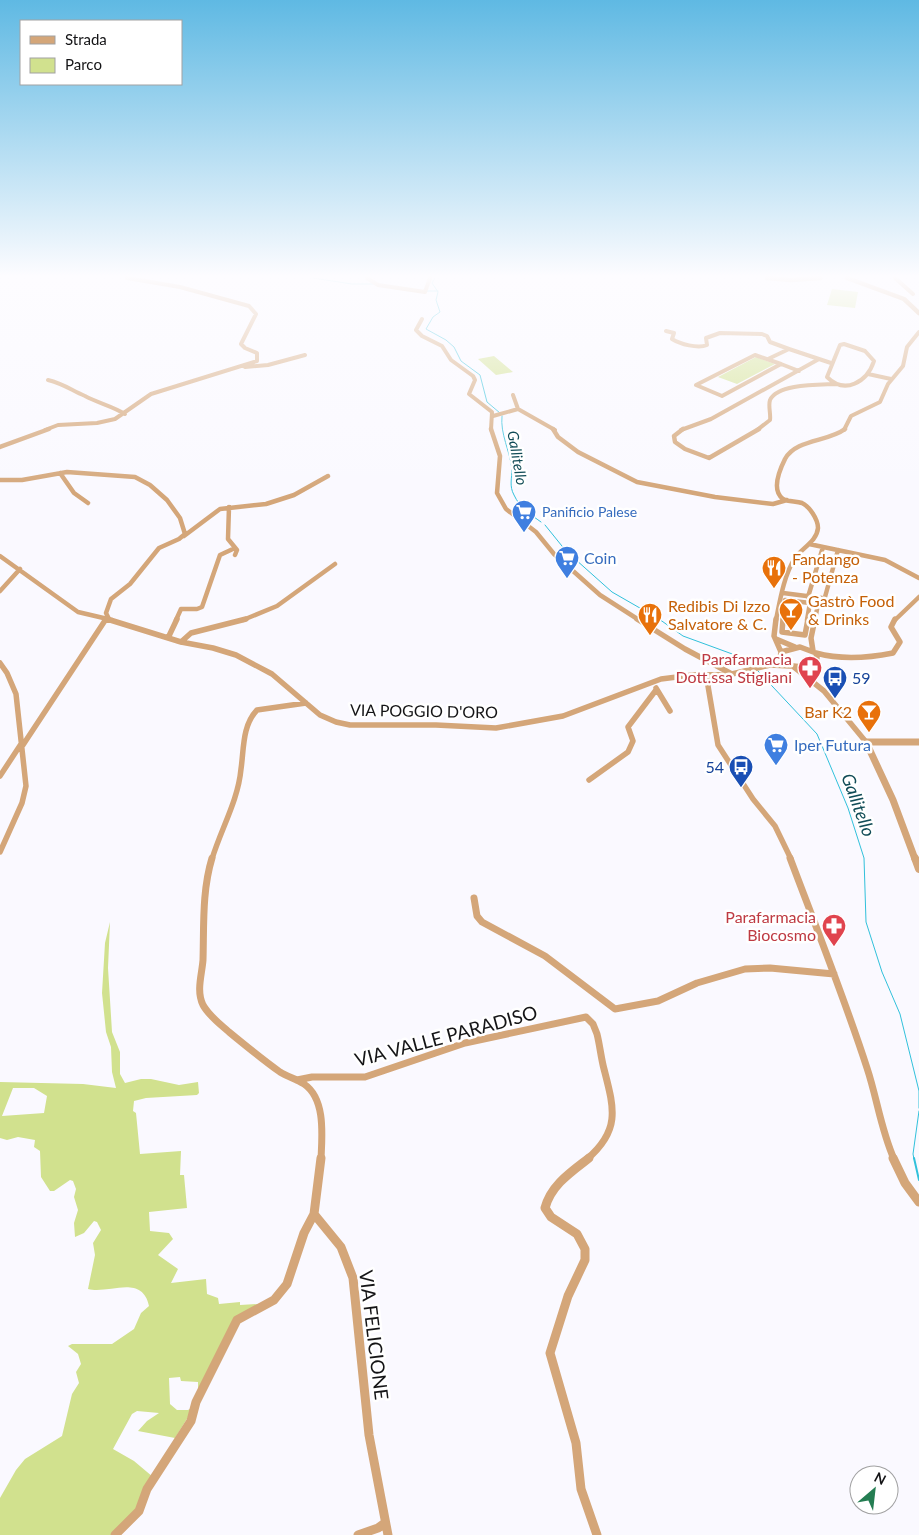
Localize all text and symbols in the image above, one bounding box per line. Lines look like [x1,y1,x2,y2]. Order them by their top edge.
legend [20,20,182,85]
text: Strada [65,30,107,48]
text: Parco [65,55,102,73]
water label: Gallitello [504,429,532,487]
supermarket icon: Panificio Palese [511,499,537,533]
place label: Panificio Palese [542,503,637,520]
supermarket icon: Coin [554,545,580,579]
place label: Coin [584,548,616,567]
place label: Fandango - Potenza [792,549,860,586]
restaurant icon: Fandango - Potenza [761,555,787,589]
place label: Gastrò Food & Drinks [808,591,894,628]
place label: Redibis Di Izzo Salvatore & C. [668,596,770,633]
bar icon: Gastrò Food & Drinks [778,597,804,631]
restaurant icon: Redibis Di Izzo Salvatore & C. [637,602,663,636]
place label: Parafarmacia Dott.ssa Stigliani [676,649,792,686]
pharmacy icon: Parafarmacia Dott.ssa Stigliani [797,655,823,689]
bus stop icon: 59 [822,665,848,699]
place label: 59 [852,668,871,687]
bar icon: Bar K2 [856,699,882,733]
street label: VIA POGGIO D'ORO [350,700,498,721]
place label: Bar K2 [804,702,852,721]
supermarket icon: Iper Futura [763,732,789,766]
place label: Iper Futura [794,735,871,754]
bus stop icon: 54 [728,754,754,788]
place label: 54 [705,757,724,776]
water label: Gallitello [837,770,881,839]
place label: Parafarmacia Biocosmo [725,907,816,944]
pharmacy icon: Parafarmacia Biocosmo [821,913,847,947]
street label: VIA VALLE PARADISO [352,1000,540,1071]
street label: VIA FELICIONE [355,1269,394,1401]
north arrow [849,1465,899,1515]
text: N [872,1468,889,1488]

